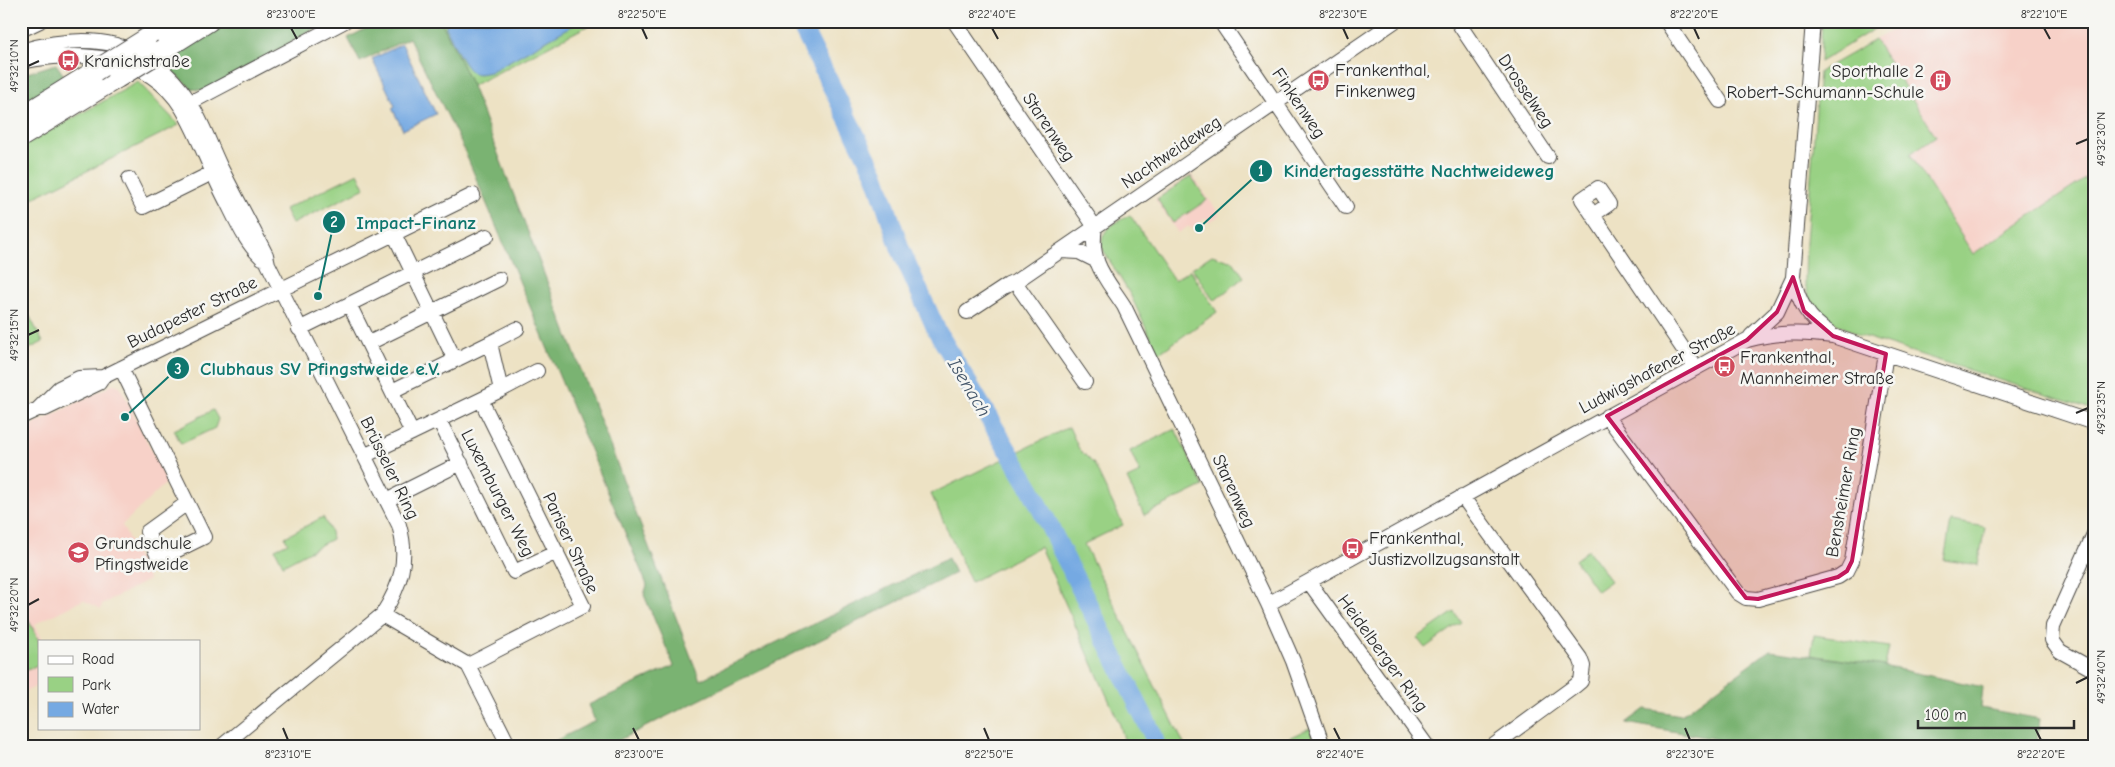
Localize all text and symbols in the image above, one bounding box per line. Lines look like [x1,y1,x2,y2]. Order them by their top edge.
text: 8°23'00"E [267,7,316,21]
text: 8°22'50"E [618,7,666,21]
text: 8°22'40"E [968,7,1016,21]
text: 8°22'30"E [1319,7,1367,21]
text: 8°22'20"E [1670,7,1718,21]
text: 8°22'10"E [2021,7,2067,21]
text: 49°32'10"N [7,39,21,93]
bus stop icon: Kranichstraße [56,49,80,73]
street label: Drosselweg [1493,50,1558,132]
place label: Kranichstraße [84,51,190,72]
place label: Frankenthal, Finkenweg [1335,60,1430,102]
place label: Sporthalle 2 Robert-Schumann-Schule [1727,61,1924,103]
street label: Finkenweg [1267,64,1330,143]
bus stop icon: Frankenthal, Finkenweg [1307,68,1331,92]
building icon: Sporthalle 2 Robert-Schumann-Schule [1928,69,1952,93]
street label: Starenweg [1018,89,1079,166]
street label: Nachtweideweg [1117,111,1225,193]
text: 49°32'30"N [2094,112,2108,166]
callout: Kindertagesstätte Nachtweideweg [1249,154,1565,188]
text: Kindertagesstätte Nachtweideweg [1283,160,1555,182]
text: 1 [1258,162,1264,180]
callout: Impact-Finanz [321,205,485,239]
text: Impact-Finanz [356,212,476,234]
text: 2 [330,213,338,231]
street label: Budapester Straße [124,272,261,353]
text: 49°32'15"N [7,309,21,361]
street label: Ludwigshafener Straße [1576,318,1739,419]
place label: Frankenthal, Mannheimer Straße [1740,347,1894,389]
callout: Clubhaus SV Pfingstweide e.V. [165,351,450,385]
water label: Isenach [943,353,995,421]
bus stop icon: Frankenthal, Mannheimer Straße [1712,355,1736,379]
text: Clubhaus SV Pfingstweide e.V. [200,358,440,380]
text: 3 [174,360,182,378]
text: 49°32'35"N [2094,381,2108,435]
street label: Brüsseler Ring [356,413,424,523]
street label: Bensheimer Ring [1822,425,1865,559]
street label: Luxemburger Weg [456,426,539,560]
street label: Starenweg [1207,451,1260,531]
street label: Pariser Straße [538,489,603,597]
place label: Frankenthal, Justizvollzugsanstalt [1369,528,1520,570]
place label: Grundschule Pfingstweide [95,533,192,575]
bus stop icon: Frankenthal, Justizvollzugsanstalt [1341,536,1365,560]
school or university icon: Grundschule Pfingstweide [67,541,91,565]
text: 49°32'20"N [7,578,21,632]
street label: Heidelberger Ring [1333,591,1432,716]
legend [38,640,200,730]
text: Road [82,650,114,668]
text: 49°32'40"N [2094,650,2108,704]
text: Park [82,676,111,694]
scale bar [1918,697,2074,729]
text: Water [82,700,119,718]
text: 100 m [1925,706,1967,724]
text: 8°23'10"E [265,747,311,761]
text: 8°23'00"E [615,747,664,761]
text: 8°22'50"E [965,747,1013,761]
text: 8°22'40"E [1316,747,1364,761]
text: 8°22'30"E [1666,747,1714,761]
text: 8°22'20"E [2017,747,2065,761]

